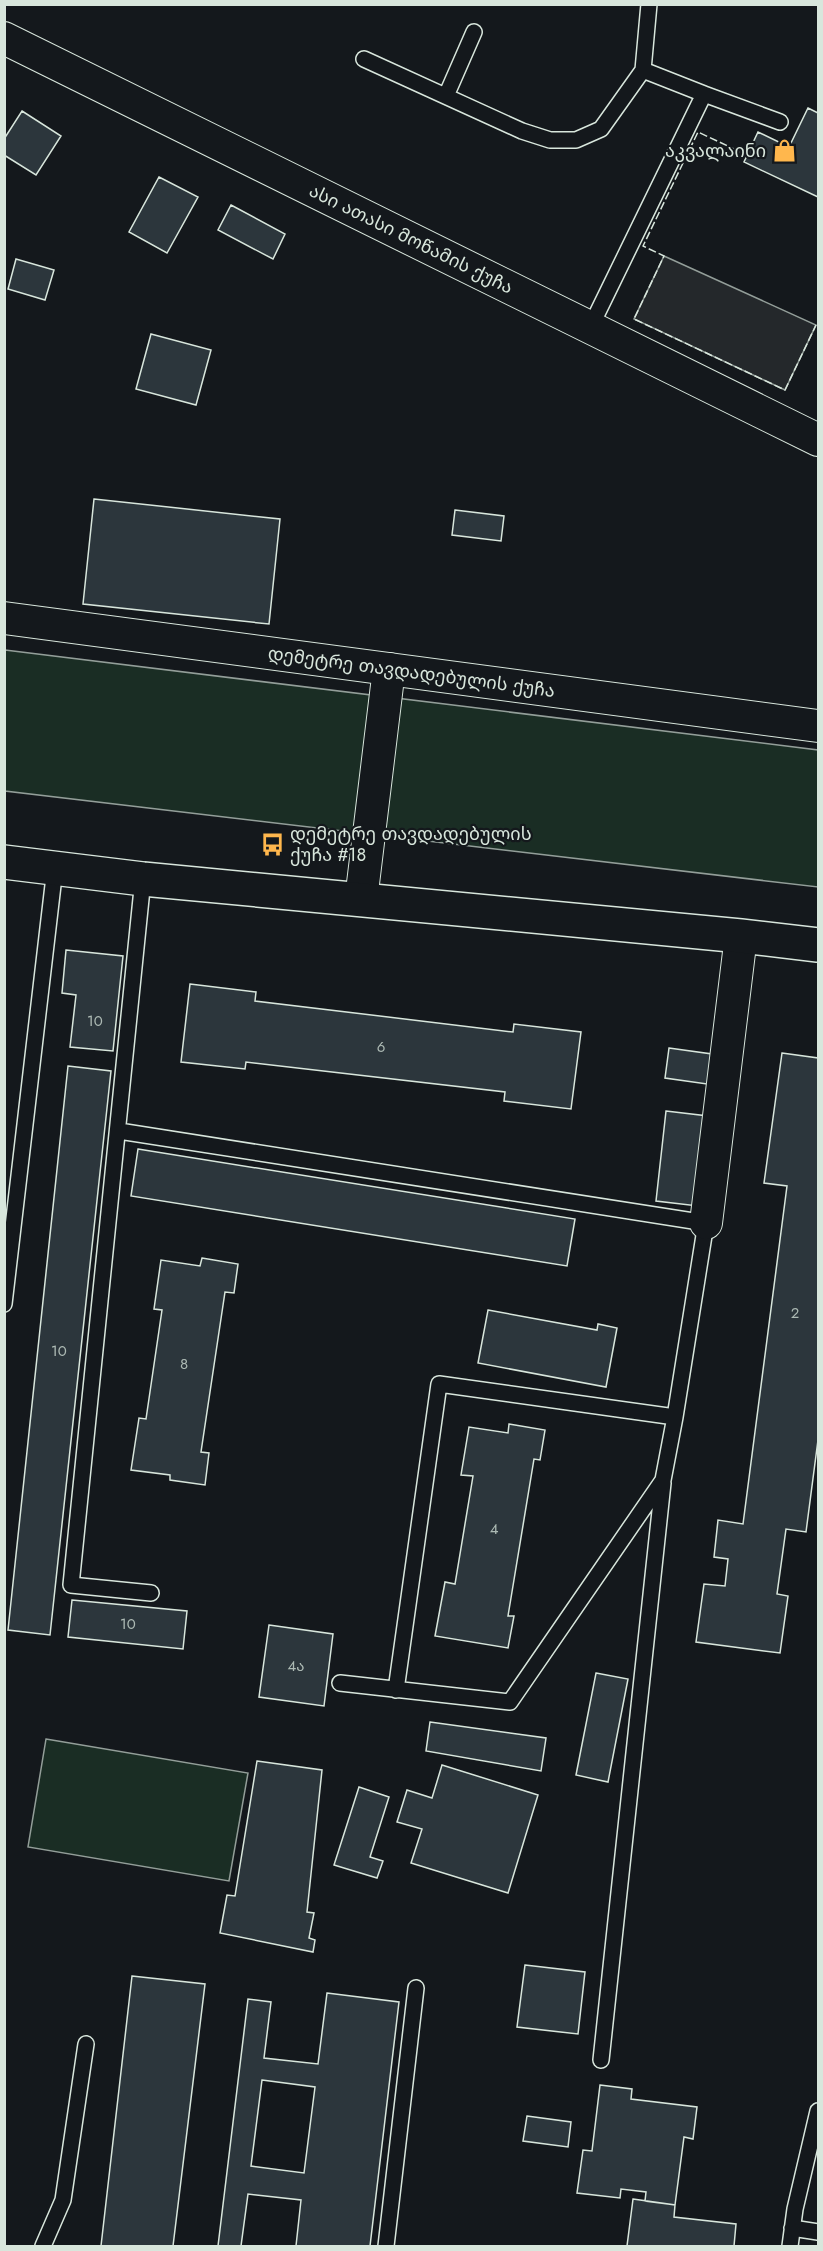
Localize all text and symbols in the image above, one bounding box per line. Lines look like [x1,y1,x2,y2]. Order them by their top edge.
place label: აკვალაინი [665,138,766,164]
shop icon: აკვალაინი [771,138,797,164]
street label: ასი ათასი მოწამის ქუჩა [305,178,518,300]
street label: დემეტრე თავდადებულის ქუჩა [266,640,556,704]
place label: დემეტრე თავდადებულის ქუჩა #18 [290,821,532,868]
bus stop icon: დემეტრე თავდადებულის ქუჩა #18 [259,831,285,857]
house number: 10 [87,1010,103,1032]
house number: 6 [377,1036,385,1058]
house number: 2 [791,1302,799,1324]
house number: 10 [51,1340,67,1362]
house number: 8 [180,1353,188,1375]
house number: 4 [490,1518,499,1540]
house number: 10 [120,1613,136,1635]
house number: 4ა [288,1655,304,1677]

